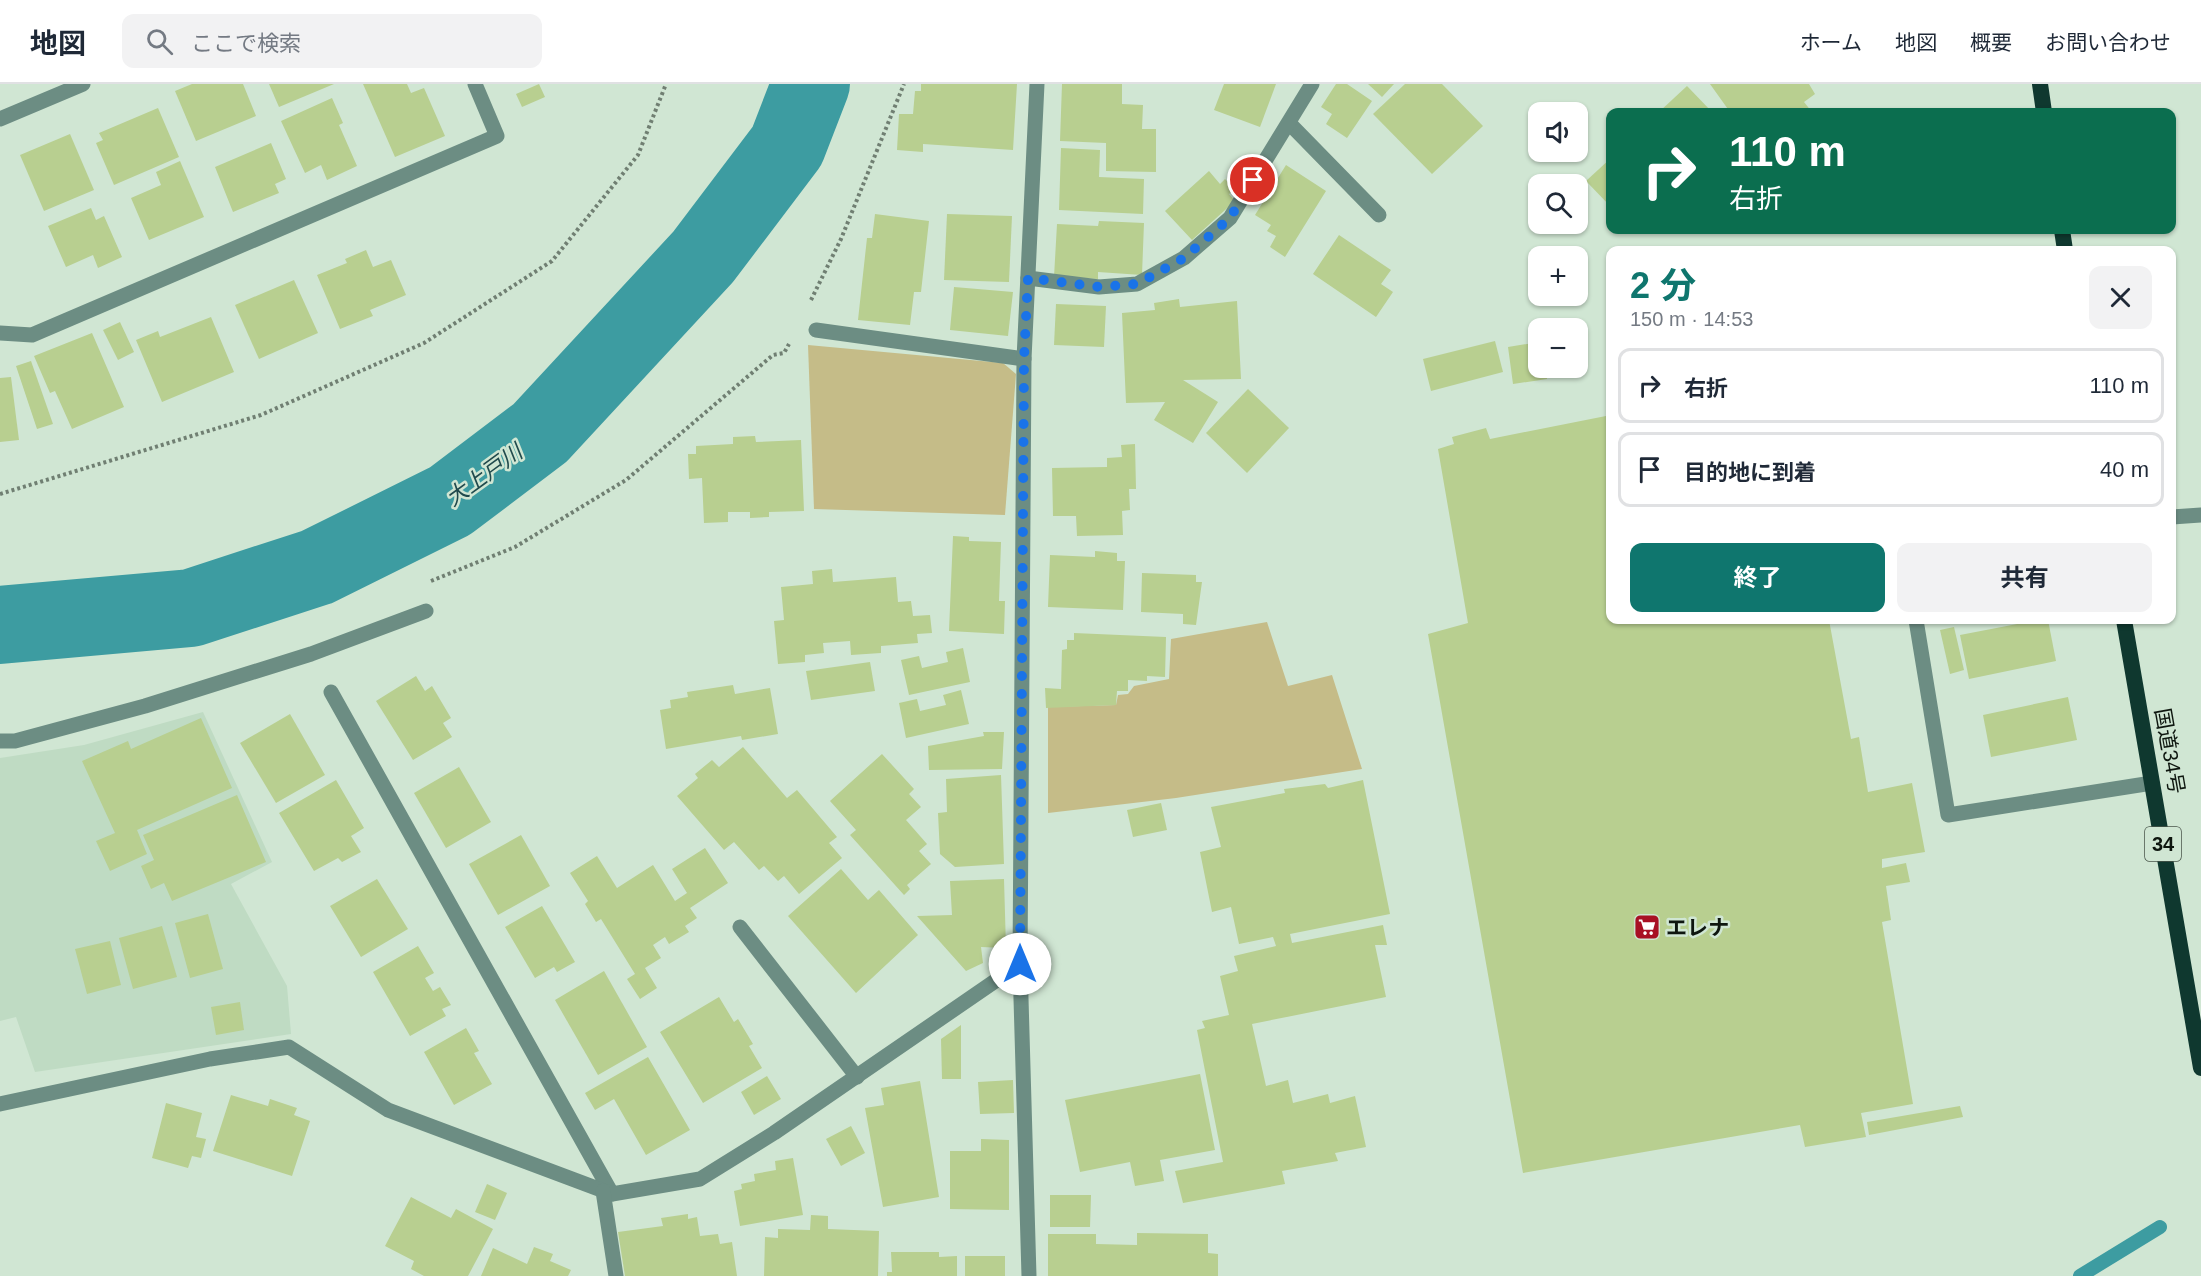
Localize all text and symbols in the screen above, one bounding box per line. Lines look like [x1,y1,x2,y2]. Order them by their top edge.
search box [122,14,542,68]
icon: search [143,25,176,58]
text: 地図 [30,28,86,59]
text: ここで検索 [191,31,301,56]
text: ホーム [1800,31,1862,54]
text: 地図 [1895,31,1937,54]
text: 概要 [1970,31,2012,54]
text: お問い合わせ [2045,31,2171,54]
map controls [1528,102,1588,378]
button: sound [1528,102,1588,162]
text: 110 m [1729,128,1846,175]
icon: right [1630,132,1708,210]
pin [1227,154,1278,205]
icon: arrive [1236,163,1269,196]
button: search [1528,174,1588,234]
text: 右折 [1729,184,1783,214]
button: + [1528,246,1588,306]
text: 2 分 [1630,265,1696,306]
button: close [2089,266,2152,329]
text: 150 m · 14:53 [1630,308,1753,330]
button: − [1528,318,1588,378]
icon: right [1633,369,1666,402]
text: 110 m [2089,373,2149,398]
text: 右折 [1684,376,1728,401]
water label: 大上戸川 [441,438,529,511]
icon: arrive [1633,453,1666,486]
text: 40 m [2100,457,2149,482]
text: 目的地に到着 [1684,460,1816,485]
button: 終了 [1630,543,1885,612]
button: 共有 [1897,543,2152,612]
street label: 国道34号 [2151,706,2189,796]
road number: 34 [2145,827,2181,861]
supermarket icon: エレナ [1632,912,1662,942]
place label: エレナ [1666,916,1729,939]
position arrow [988,932,1052,996]

